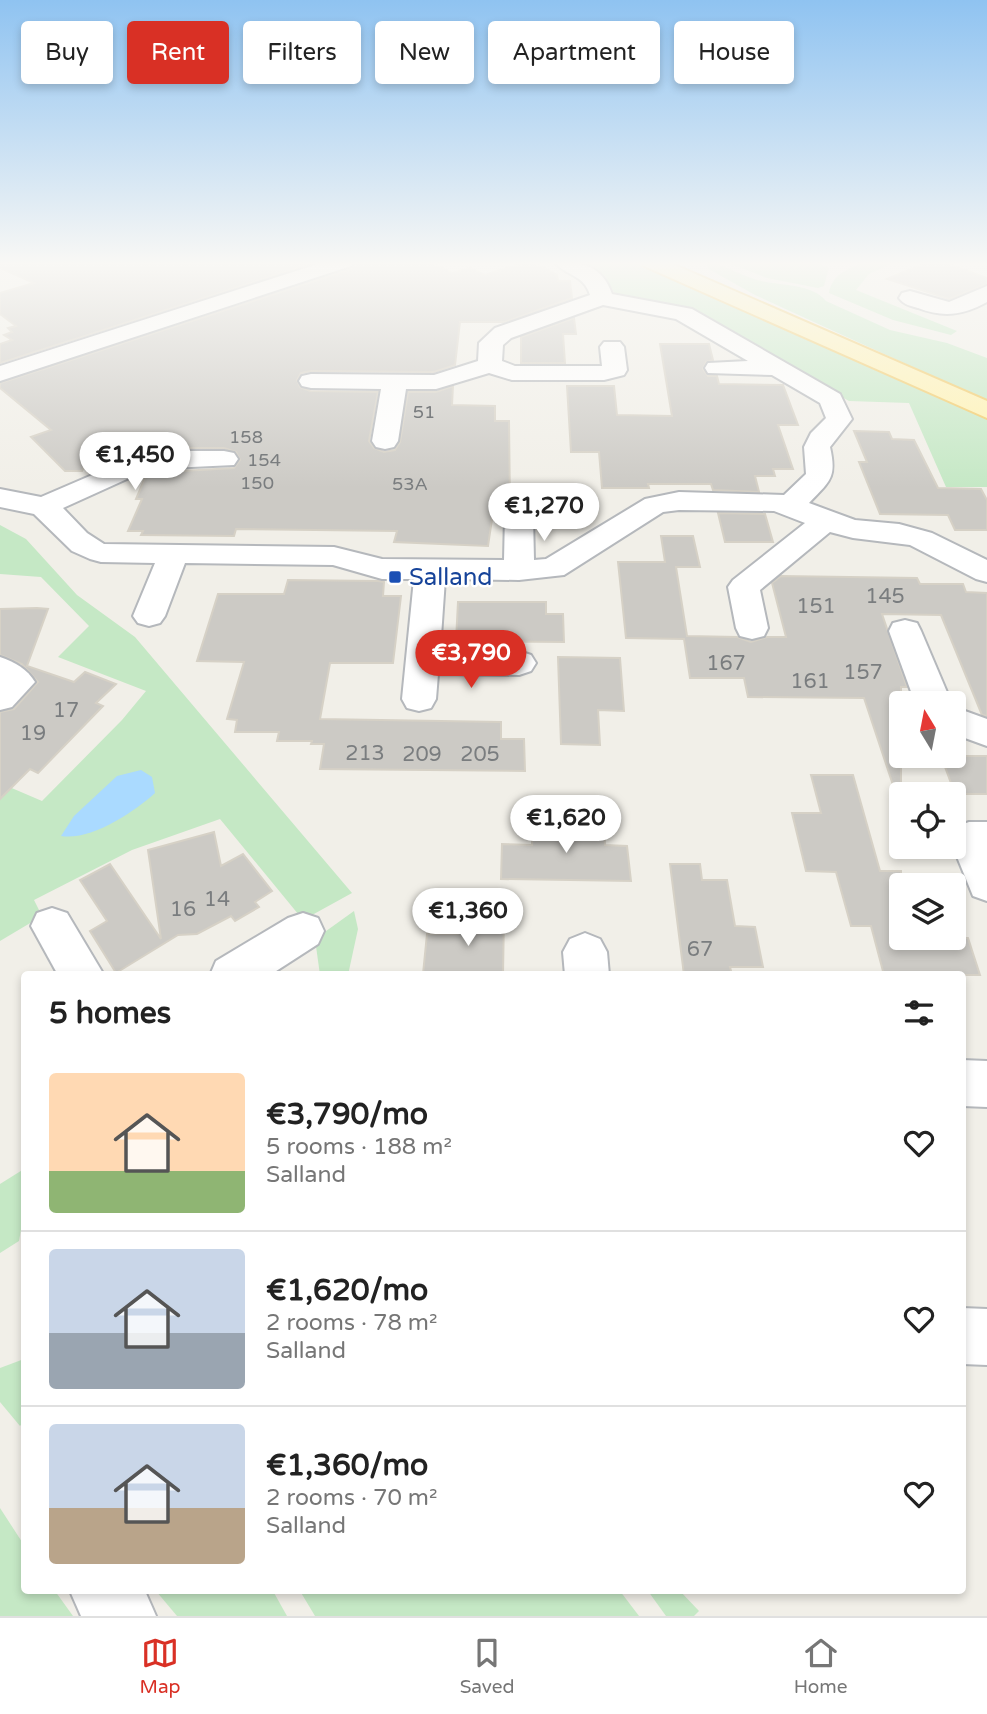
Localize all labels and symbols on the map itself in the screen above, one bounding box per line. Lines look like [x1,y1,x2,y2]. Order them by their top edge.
house number: 51 [413,401,435,423]
house number: 158 [229,426,263,448]
pin: €1,450 [78,433,192,492]
house number: 154 [247,449,281,471]
house number: 150 [240,472,274,494]
house number: 53A [392,473,428,495]
pin: €1,270 [487,484,601,543]
place label: Salland [409,563,492,592]
marker: Salland [387,569,403,585]
house number: 145 [865,584,905,609]
house number: 151 [796,594,836,619]
pin: €3,790 [414,630,528,690]
house number: 167 [706,651,746,676]
house number: 157 [843,660,883,685]
house number: 161 [790,669,830,694]
north arrow [889,691,966,768]
house number: 17 [53,698,79,723]
house number: 19 [20,721,46,746]
house number: 213 [345,741,385,766]
house number: 209 [402,742,442,767]
house number: 205 [460,742,500,767]
pin: €1,620 [509,796,623,855]
house number: 14 [204,887,230,912]
pin: €1,360 [411,888,525,948]
house number: 16 [170,897,196,922]
house number: 67 [687,937,713,962]

